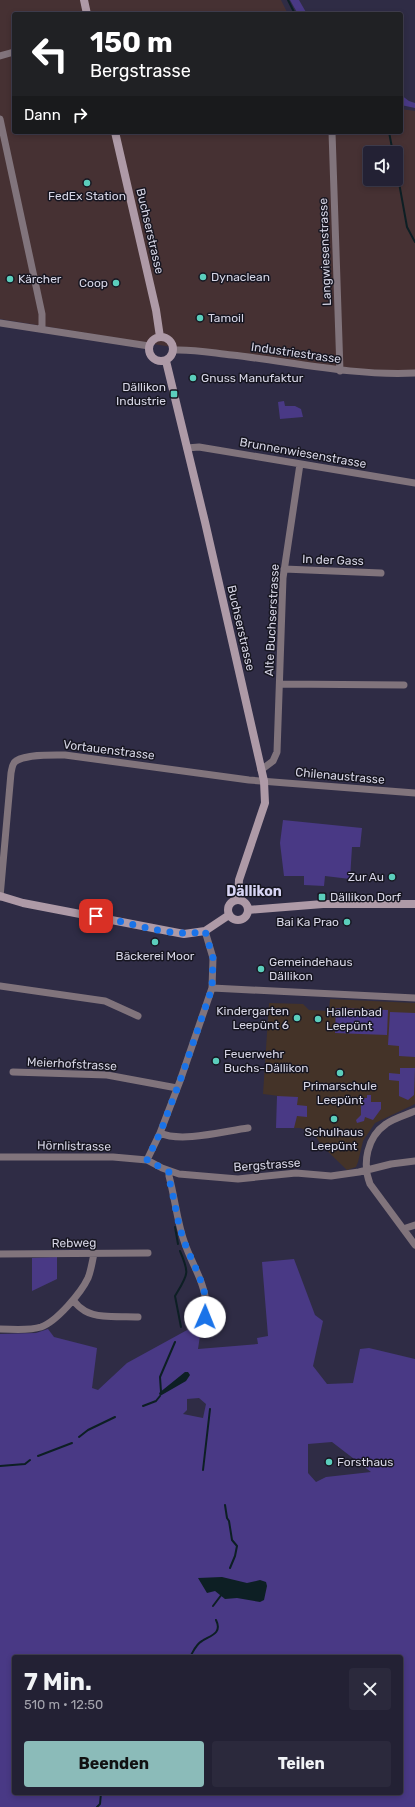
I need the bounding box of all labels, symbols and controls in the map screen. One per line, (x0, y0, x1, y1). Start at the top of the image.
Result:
text: 150 m (90, 26, 173, 59)
icon: left (24, 28, 76, 80)
text: Bergstrasse (90, 60, 191, 82)
icon: right (69, 104, 91, 126)
text: Dann (24, 106, 61, 124)
map controls (363, 146, 403, 186)
button: sound (363, 146, 403, 186)
marker: FedEx Station (82, 178, 92, 188)
street label: Buchserstrasse (133, 187, 167, 275)
place label: FedEx Station (48, 189, 126, 203)
street label: Langwiesenstrasse (316, 197, 334, 306)
place label: Dynaclean (211, 270, 270, 284)
place label: Kärcher (18, 272, 62, 286)
marker: Dynaclean (198, 272, 208, 282)
marker: Kärcher (5, 274, 15, 284)
place label: Coop (79, 276, 108, 290)
marker: Coop (111, 278, 121, 288)
place label: Tamoil (208, 311, 244, 325)
marker: Tamoil (195, 313, 205, 323)
street label: Industriestrasse (250, 340, 342, 366)
place label: Gnuss Manufaktur (201, 371, 304, 385)
marker: Gnuss Manufaktur (188, 373, 198, 383)
place label: Dällikon Industrie (116, 380, 166, 408)
marker: Dällikon Industrie (169, 389, 179, 399)
street label: Brunnenwiesenstrasse (239, 435, 368, 471)
street label: In der Gass (302, 552, 364, 568)
street label: Alte Buchserstrasse (262, 563, 282, 677)
street label: Buchserstrasse (224, 584, 258, 672)
street label: Vortauenstrasse (62, 737, 156, 763)
street label: Chilenaustrasse (295, 765, 386, 787)
place label: Zur Au (348, 870, 384, 884)
marker: Zur Au (387, 872, 397, 882)
district label: Dällikon (226, 883, 282, 900)
place label: Dällikon Dorf (330, 890, 401, 904)
marker: Dällikon Dorf (317, 892, 327, 902)
pin (79, 899, 113, 933)
icon: arrive (85, 905, 107, 927)
place label: Bai Ka Prao (276, 915, 339, 929)
marker: Bai Ka Prao (342, 917, 352, 927)
marker: Bäckerei Moor (150, 937, 160, 947)
place label: Bäckerei Moor (116, 949, 195, 963)
place label: Gemeindehaus Dällikon (269, 955, 353, 983)
marker: Gemeindehaus Dällikon (256, 964, 266, 974)
place label: Kindergarten Leepünt 6 (216, 1004, 289, 1032)
place label: Hallenbad Leepünt (326, 1005, 382, 1033)
marker: Kindergarten Leepünt 6 (292, 1013, 302, 1023)
marker: Hallenbad Leepünt (313, 1014, 323, 1024)
place label: Feuerwehr Buchs-Dällikon (224, 1047, 309, 1075)
street label: Meierhofstrasse (27, 1055, 118, 1073)
marker: Feuerwehr Buchs-Dällikon (211, 1056, 221, 1066)
marker: Primarschule Leepünt (335, 1068, 345, 1078)
place label: Primarschule Leepünt (303, 1079, 377, 1107)
marker: Schulhaus Leepünt (329, 1114, 339, 1124)
place label: Schulhaus Leepünt (305, 1125, 363, 1153)
street label: Hörnlistrasse (37, 1138, 111, 1154)
street label: Bergstrasse (233, 1156, 301, 1174)
street label: Rebweg (51, 1236, 97, 1250)
position arrow (184, 1296, 226, 1338)
place label: Forsthaus (337, 1455, 393, 1469)
marker: Forsthaus (324, 1457, 334, 1467)
text: 7 Min. (24, 1668, 92, 1696)
button: close (349, 1668, 391, 1710)
text: 510 m · 12:50 (24, 1697, 103, 1712)
button: Beenden (24, 1741, 204, 1787)
button: Teilen (212, 1741, 391, 1787)

